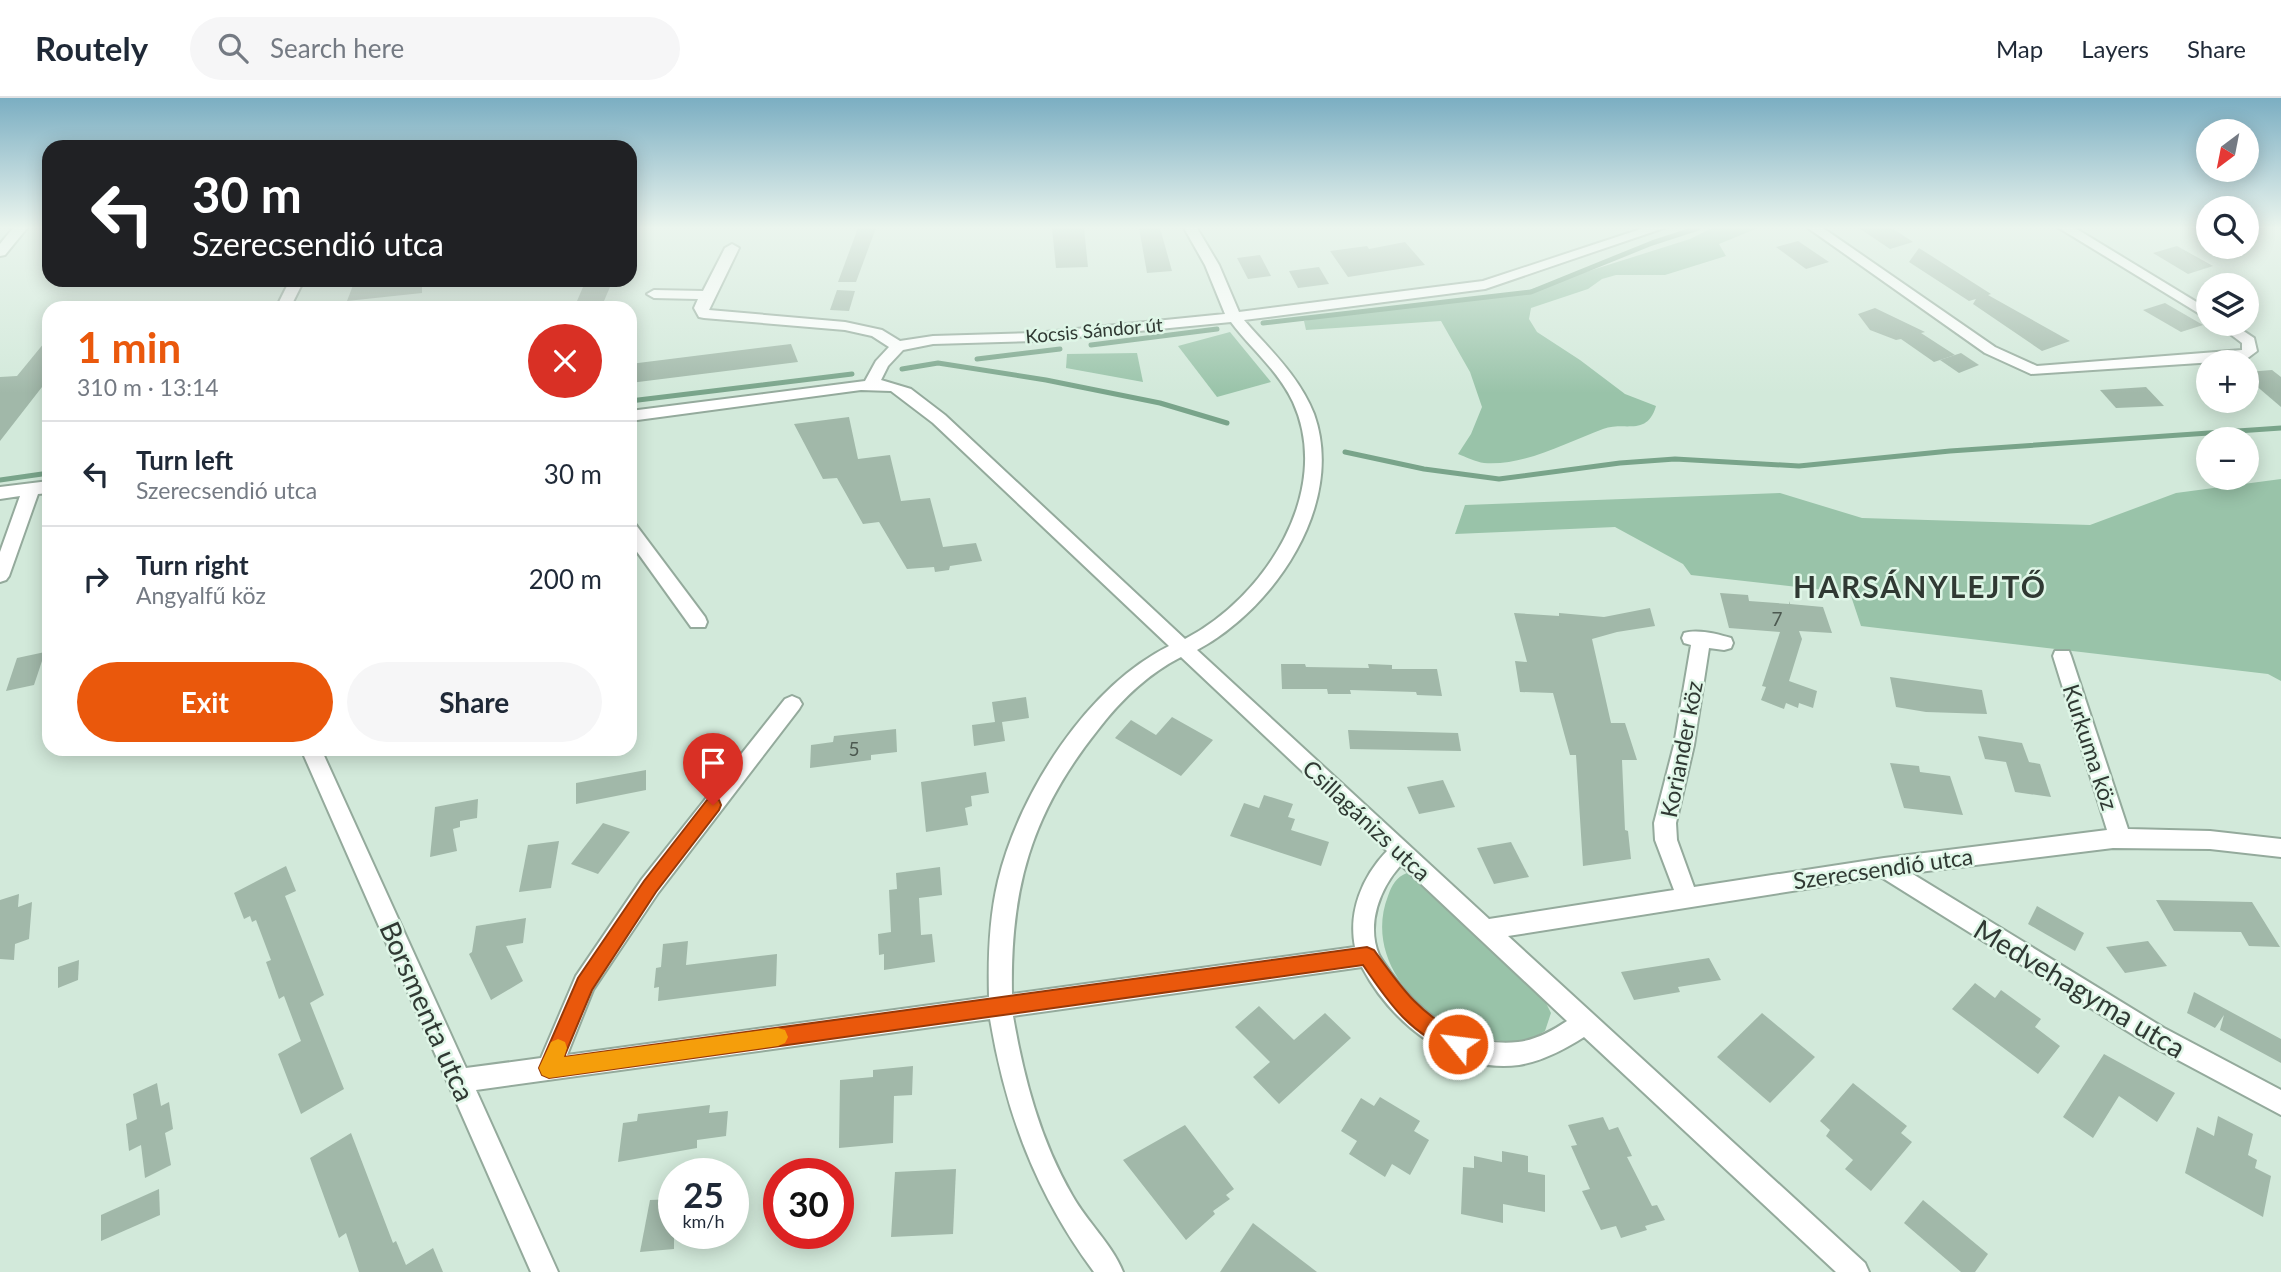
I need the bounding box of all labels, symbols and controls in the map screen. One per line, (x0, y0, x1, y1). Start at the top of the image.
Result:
search box (190, 17, 680, 80)
text: Routely (35, 28, 148, 68)
icon: search (214, 29, 252, 67)
text: Search here (270, 32, 404, 64)
text: Map (1996, 34, 2043, 63)
text: Layers (2081, 34, 2149, 63)
text: Share (2187, 34, 2246, 63)
north arrow (2196, 119, 2259, 182)
map controls (2196, 119, 2259, 490)
text: 30 m (192, 165, 302, 223)
icon: left (77, 168, 168, 259)
button: search (2196, 196, 2259, 259)
text: Szerecsendió utca (192, 224, 444, 263)
button: layers (2196, 273, 2259, 336)
street label: Kocsis Sándor út (1024, 313, 1164, 347)
text: 1 min (77, 322, 181, 372)
button: close (528, 324, 602, 398)
button: + (2196, 350, 2259, 413)
text: 310 m · 13:14 (77, 373, 219, 401)
button: − (2196, 427, 2259, 490)
text: Turn left (136, 444, 233, 476)
icon: left (77, 455, 115, 493)
text: 30 m (544, 458, 602, 490)
text: Szerecsendió utca (136, 476, 317, 504)
text: Turn right (136, 549, 249, 581)
icon: right (77, 560, 115, 598)
text: 200 m (529, 563, 602, 595)
district label: HARSÁNYLEJTŐ (1793, 568, 2047, 604)
text: Angyalfű köz (136, 581, 266, 609)
house number: 7 (1771, 607, 1783, 630)
button: Exit (77, 662, 333, 742)
button: Share (347, 662, 602, 742)
street label: Koriander köz (1654, 678, 1708, 820)
street label: Kurkuma köz (2057, 680, 2125, 814)
pin (683, 733, 743, 805)
house number: 5 (848, 737, 860, 760)
icon: arrive (694, 744, 732, 782)
street label: Csillagánizs utca (1297, 754, 1437, 886)
street label: Szerecsendió utca (1791, 842, 1975, 894)
street label: Medvehagyma utca (1968, 912, 2192, 1064)
street label: Borsmenta utca (373, 916, 483, 1106)
position arrow (1421, 1007, 1495, 1081)
speed limit sign: 30 (763, 1158, 854, 1249)
text: 25 (683, 1173, 724, 1215)
text: km/h (682, 1210, 725, 1232)

